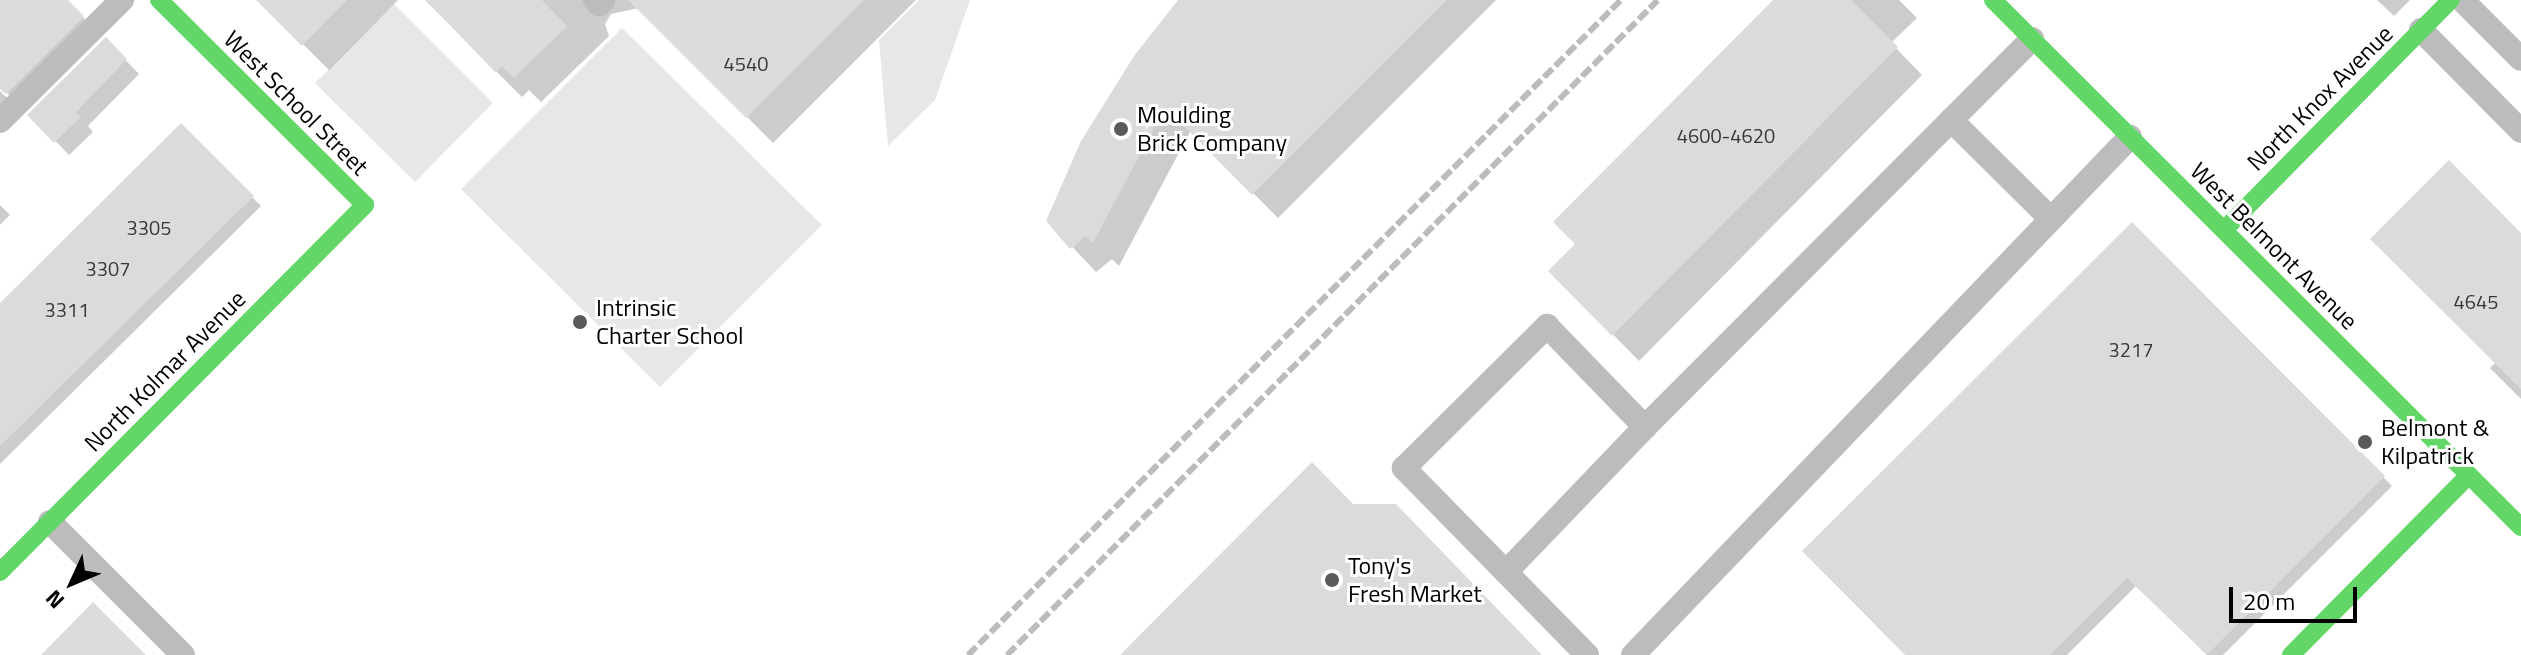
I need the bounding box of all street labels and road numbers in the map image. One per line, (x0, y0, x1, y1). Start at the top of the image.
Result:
street label: North Knox Avenue (2241, 19, 2399, 177)
street label: West School Street (218, 25, 374, 181)
street label: West Belmont Avenue (2184, 156, 2364, 336)
street label: North Kolmar Avenue (78, 284, 252, 458)

